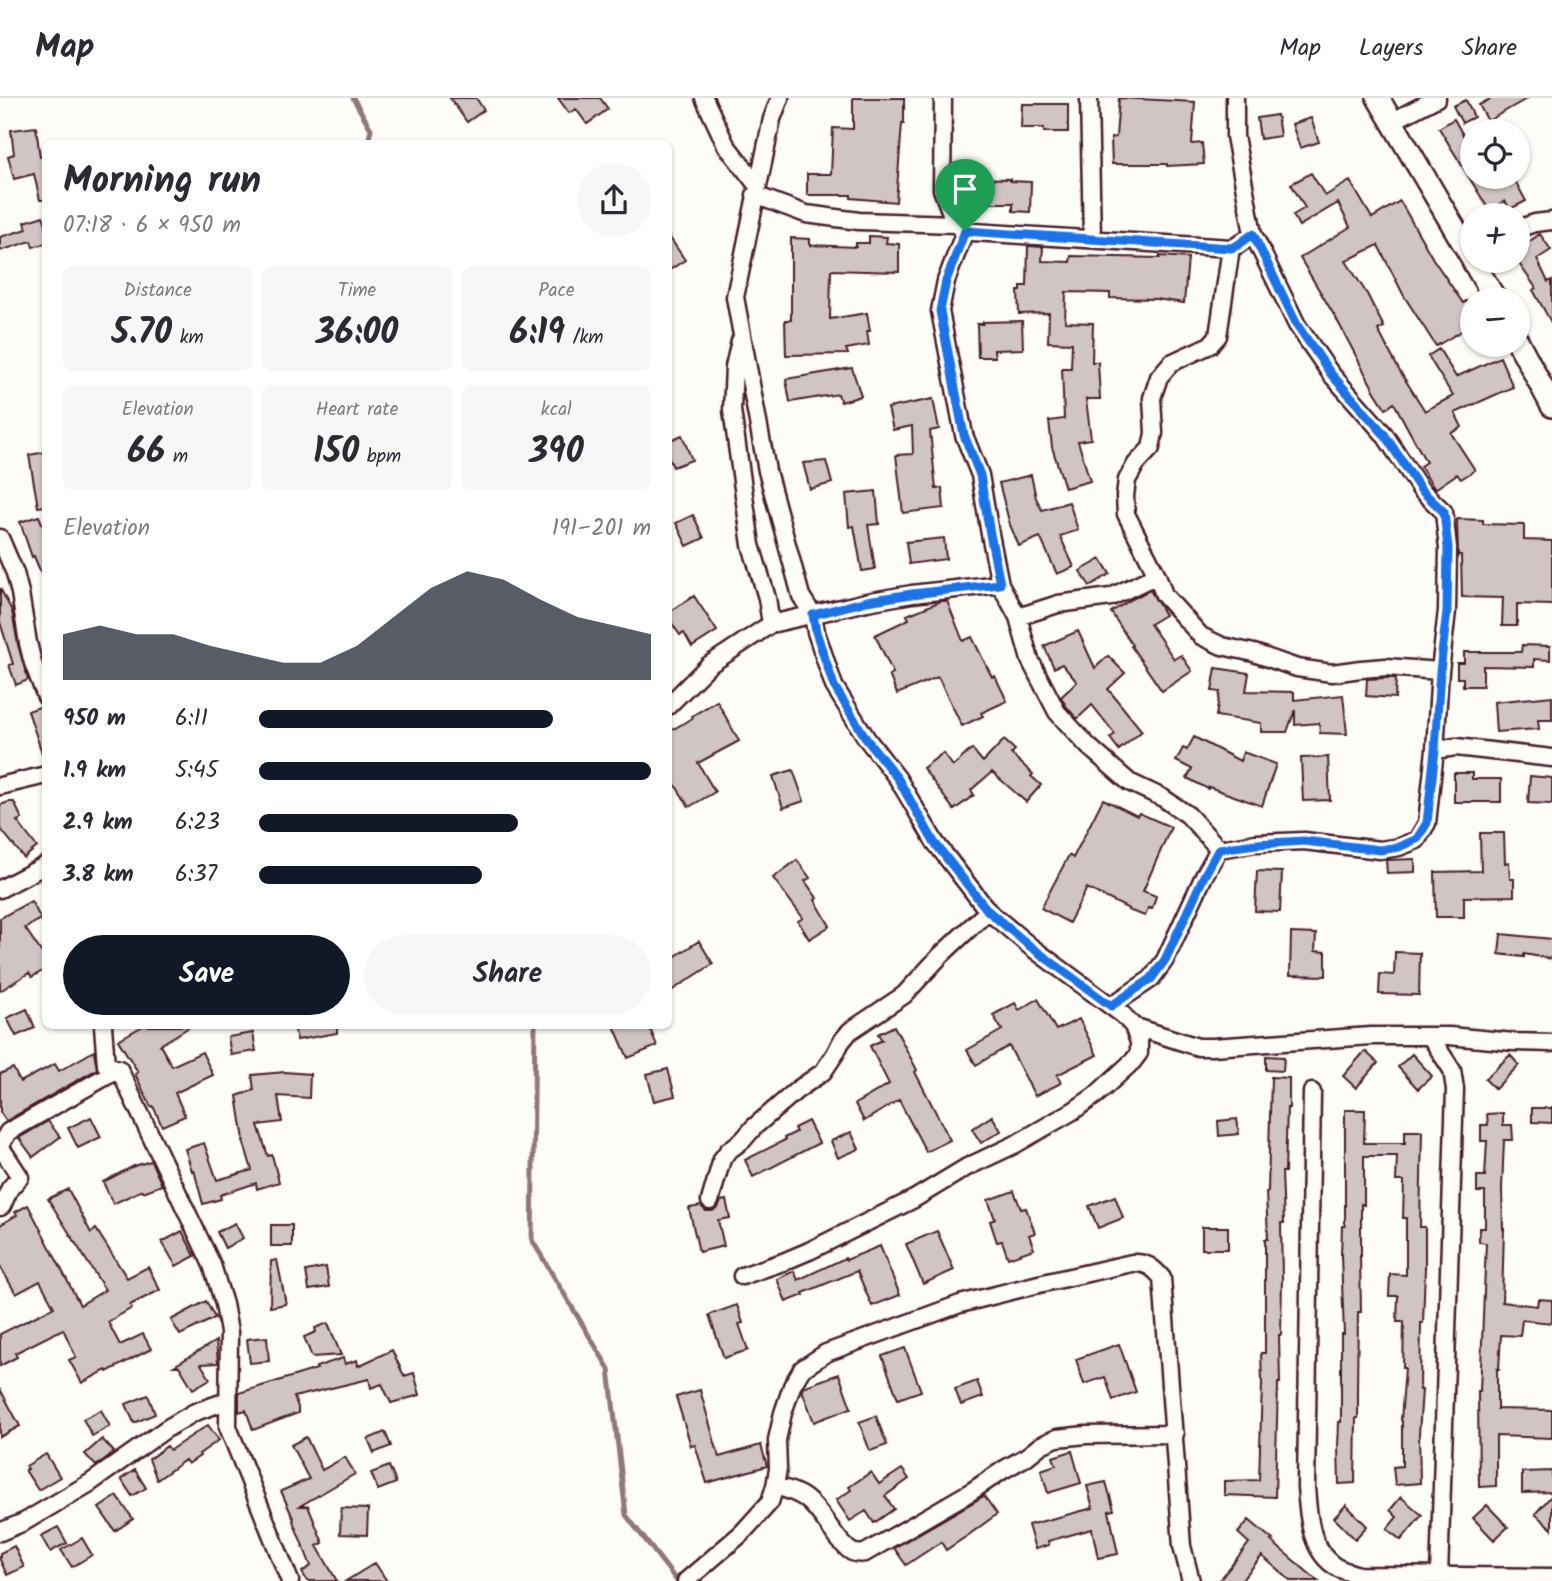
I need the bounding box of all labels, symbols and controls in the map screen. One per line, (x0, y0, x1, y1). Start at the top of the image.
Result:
text: Map (35, 22, 95, 75)
text: Map (1279, 29, 1321, 68)
text: Layers (1359, 29, 1423, 68)
text: Share (1461, 29, 1517, 68)
map controls (1460, 119, 1530, 357)
button: locate (1460, 119, 1530, 189)
text: Morning run (63, 152, 261, 212)
pin (935, 159, 995, 231)
button: share (577, 163, 651, 237)
icon: arrive (946, 170, 984, 208)
button: + (1460, 203, 1530, 273)
text: 07:18 · 6 × 950 m (63, 208, 241, 244)
text: Distance (124, 276, 192, 306)
text: Time (338, 276, 376, 306)
text: Pace (538, 276, 574, 306)
button: − (1460, 287, 1530, 357)
text: 5.70 (112, 306, 172, 362)
text: 36:00 (316, 306, 398, 362)
text: 6:19 (509, 306, 565, 362)
text: km (172, 323, 204, 353)
text: /km (565, 323, 603, 353)
text: Elevation (122, 395, 194, 425)
text: Heart rate (316, 395, 398, 425)
text: kcal (541, 395, 572, 425)
text: 66 (127, 425, 165, 481)
text: 150 (313, 425, 359, 481)
text: 390 (529, 425, 584, 481)
text: m (165, 442, 188, 472)
text: bpm (359, 442, 401, 472)
text: Elevation (63, 511, 150, 547)
text: 191–201 m (552, 511, 651, 547)
text: 950 m (63, 701, 126, 737)
text: 6:11 (175, 701, 208, 737)
text: 1.9 km (63, 753, 126, 789)
text: 5:45 (175, 753, 218, 789)
text: 2.9 km (63, 805, 133, 841)
text: 6:23 (175, 805, 220, 841)
text: 3.8 km (63, 857, 134, 893)
text: 6:37 (175, 857, 217, 893)
button: Save (63, 935, 350, 1015)
button: Share (364, 935, 651, 1015)

